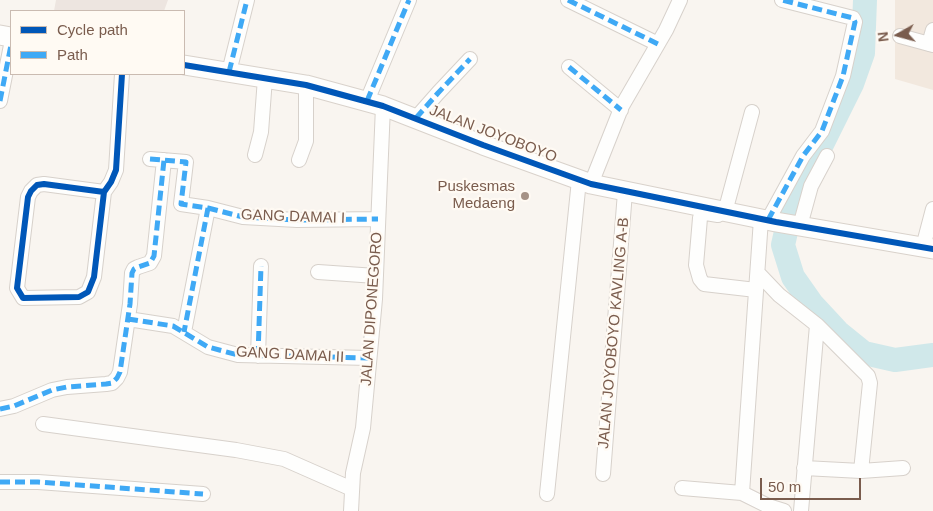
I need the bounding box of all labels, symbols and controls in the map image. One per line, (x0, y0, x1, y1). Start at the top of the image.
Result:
legend (10, 10, 185, 75)
north arrow (873, 10, 923, 60)
text: Cycle path (57, 21, 128, 38)
text: N (875, 31, 892, 43)
text: Path (57, 46, 88, 63)
street label: JALAN JOYOBOYO (427, 101, 559, 167)
place label: Puskesmas Medaeng (437, 178, 515, 213)
marker: Puskesmas Medaeng (519, 190, 531, 202)
street label: GANG DAMAI I (241, 206, 345, 228)
street label: JALAN JOYOBOYO KAVLING A-B (595, 217, 633, 449)
street label: JALAN DIPONEGORO (358, 231, 386, 387)
street label: GANG DAMAI II (235, 343, 345, 367)
scale bar (763, 468, 864, 500)
text: 50 m (768, 478, 801, 495)

